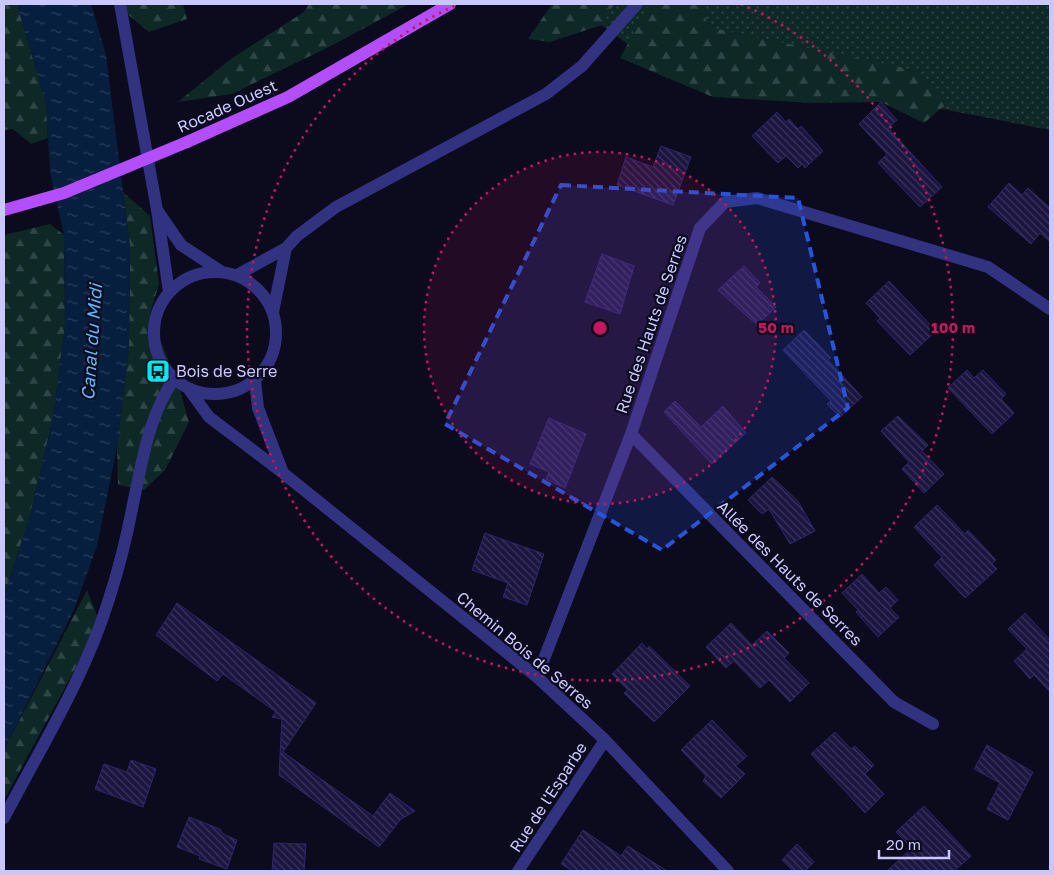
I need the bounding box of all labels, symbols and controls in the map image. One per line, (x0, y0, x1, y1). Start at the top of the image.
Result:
street label: Rocade Ouest (174, 75, 280, 137)
street label: Rue des Hauts de Serres (611, 232, 691, 416)
water label: Canal du Midi (76, 281, 106, 401)
text: 50 m (758, 318, 794, 336)
text: 100 m (931, 318, 975, 336)
centre of rings (591, 319, 609, 337)
bus stop icon: Bois de Serre (145, 358, 171, 384)
place label: Bois de Serre (176, 361, 277, 381)
street label: Allée des Hauts de Serres (713, 496, 867, 650)
street label: Chemin Bois de Serres (453, 587, 597, 713)
street label: Rue de l'Esparbe (505, 738, 591, 856)
scale bar (879, 828, 949, 860)
text: 20 m (886, 835, 921, 853)

